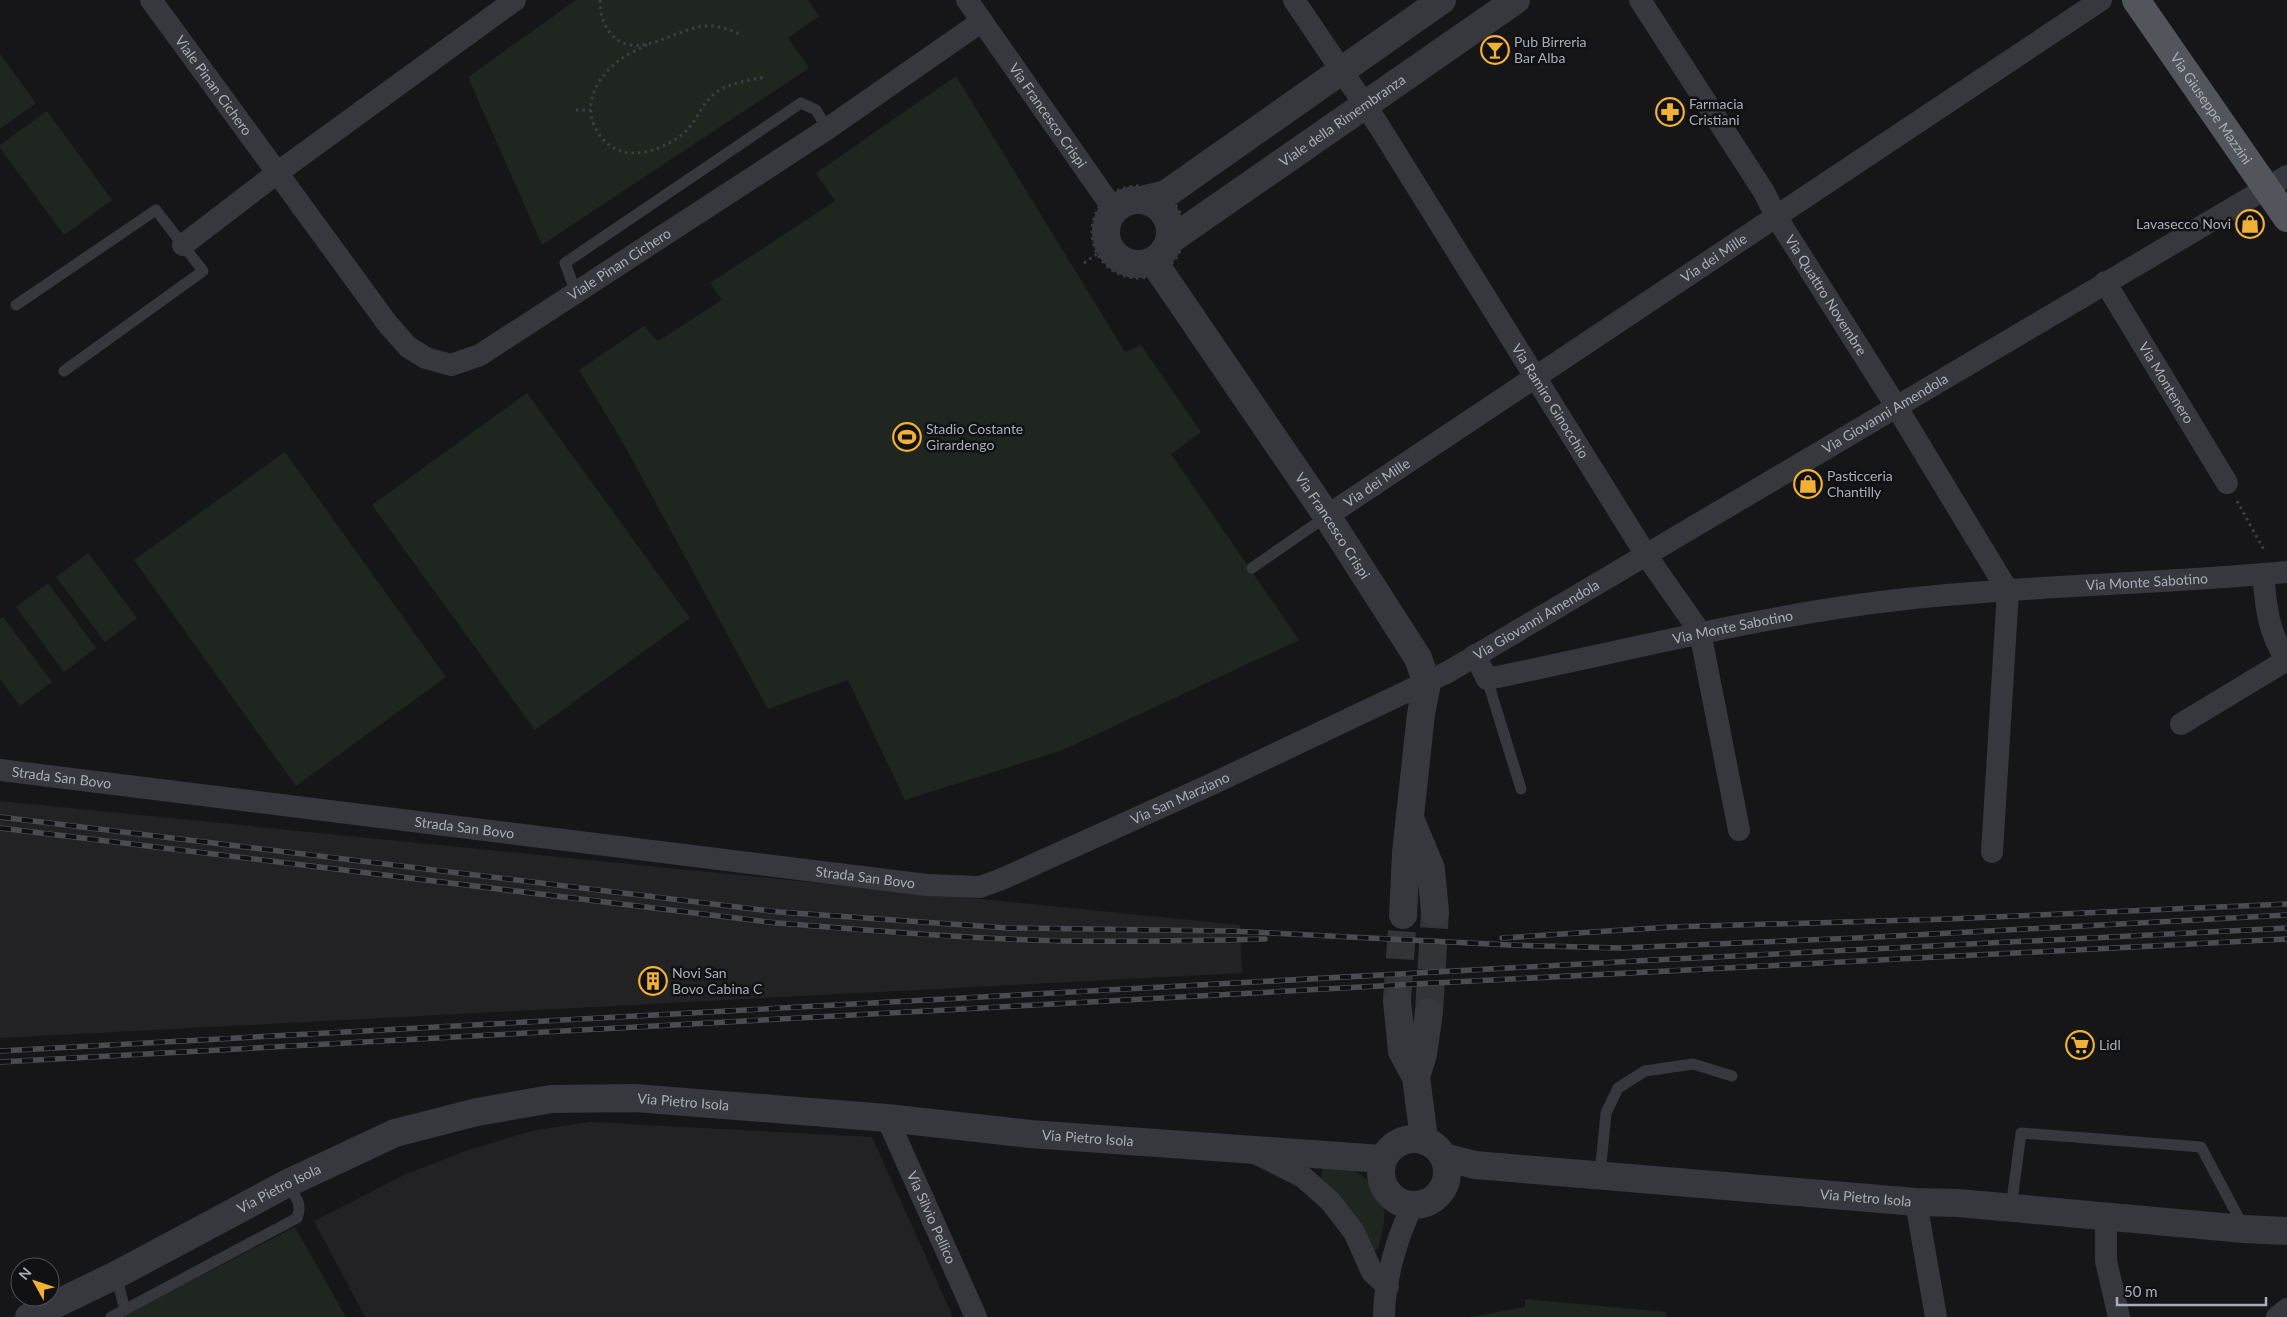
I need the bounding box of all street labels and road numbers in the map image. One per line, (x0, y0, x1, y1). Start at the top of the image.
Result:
street label: Viale Pinan Cichero (172, 32, 256, 139)
street label: Via Giuseppe Mazzini (2167, 49, 2256, 167)
street label: Via Francesco Crispi (1006, 60, 1091, 171)
street label: Viale della Rimembranza (1276, 70, 1408, 170)
street label: Viale Pinan Cichero (564, 224, 674, 304)
street label: Via dei Mille (1677, 230, 1750, 286)
street label: Via Quattro Novembre (1782, 232, 1871, 358)
street label: Via Montenero (2135, 339, 2198, 427)
street label: Via Ramiro Ginocchio (1509, 340, 1593, 461)
street label: Via Giovanni Amendola (1819, 369, 1951, 457)
street label: Via dei Mille (1340, 454, 1413, 510)
street label: Via Francesco Crispi (1292, 469, 1374, 582)
street label: Via Monte Sabotino (2085, 569, 2208, 593)
street label: Via Giovanni Amendola (1470, 576, 1602, 663)
street label: Via Monte Sabotino (1671, 606, 1794, 647)
street label: Strada San Bovo (11, 763, 112, 792)
street label: Via San Marziano (1128, 768, 1232, 828)
street label: Strada San Bovo (414, 813, 515, 842)
street label: Strada San Bovo (815, 862, 916, 891)
street label: Via Pietro Isola (637, 1089, 730, 1113)
street label: Via Pietro Isola (1041, 1126, 1134, 1149)
street label: Via Pietro Isola (234, 1160, 323, 1217)
street label: Via Silvio Pellico (904, 1168, 960, 1266)
street label: Via Pietro Isola (1819, 1185, 1912, 1210)

